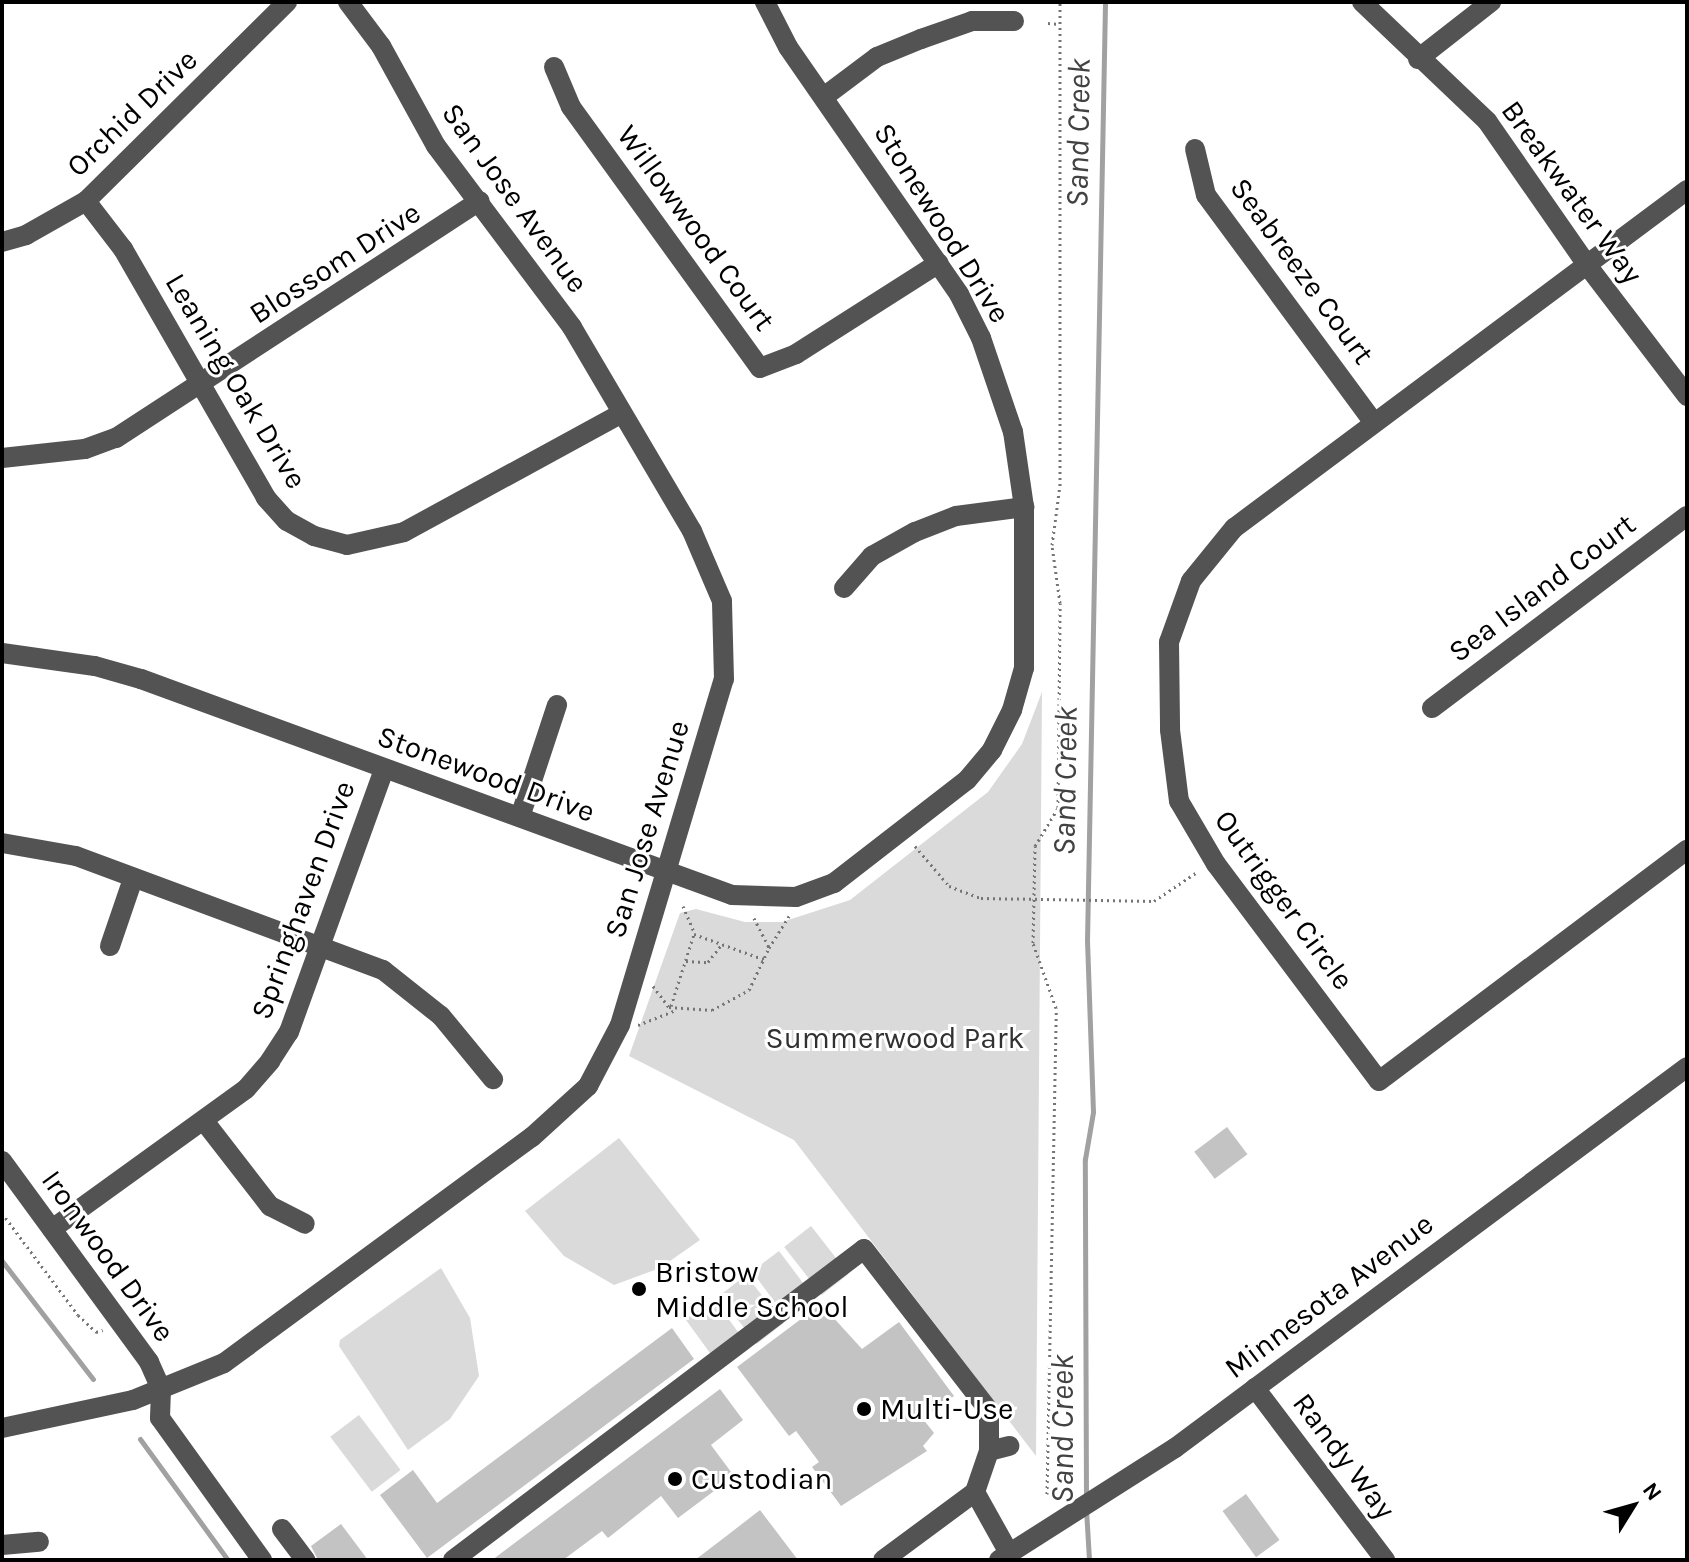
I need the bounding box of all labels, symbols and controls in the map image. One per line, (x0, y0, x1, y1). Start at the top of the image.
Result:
street label: Orchid Drive (59, 42, 205, 184)
water label: Sand Creek (1058, 58, 1100, 208)
street label: Breakwater Way (1493, 93, 1651, 291)
street label: San Jose Avenue (434, 96, 596, 300)
street label: Stonewood Drive (866, 116, 1018, 330)
street label: Willowwood Court (609, 118, 783, 338)
street label: Seabreeze Court (1222, 171, 1382, 371)
street label: Blossom Drive (243, 194, 427, 332)
street label: Leaning Oak Drive (157, 267, 315, 495)
street label: Sea Island Court (1442, 506, 1642, 670)
water label: Sand Creek (1045, 706, 1087, 856)
street label: San Jose Avenue (597, 716, 697, 942)
street label: Stonewood Drive (372, 718, 600, 830)
street label: Springhaven Drive (243, 776, 363, 1024)
street label: Outrigger Circle (1207, 803, 1361, 997)
park label: Summerwood Park (766, 1020, 1024, 1056)
street label: Ironwood Drive (34, 1163, 182, 1349)
street label: Minnesota Avenue (1218, 1206, 1440, 1386)
place label: Bristow Middle School (655, 1254, 849, 1324)
marker: Bristow Middle School (630, 1280, 648, 1298)
water label: Sand Creek (1044, 1354, 1082, 1504)
street label: Randy Way (1285, 1386, 1403, 1526)
place label: Multi-Use (880, 1391, 1013, 1427)
marker: Multi-Use (855, 1400, 873, 1418)
place label: Custodian (691, 1461, 832, 1497)
north arrow (1593, 1466, 1673, 1546)
marker: Custodian (666, 1470, 684, 1488)
text: N (1637, 1477, 1667, 1506)

